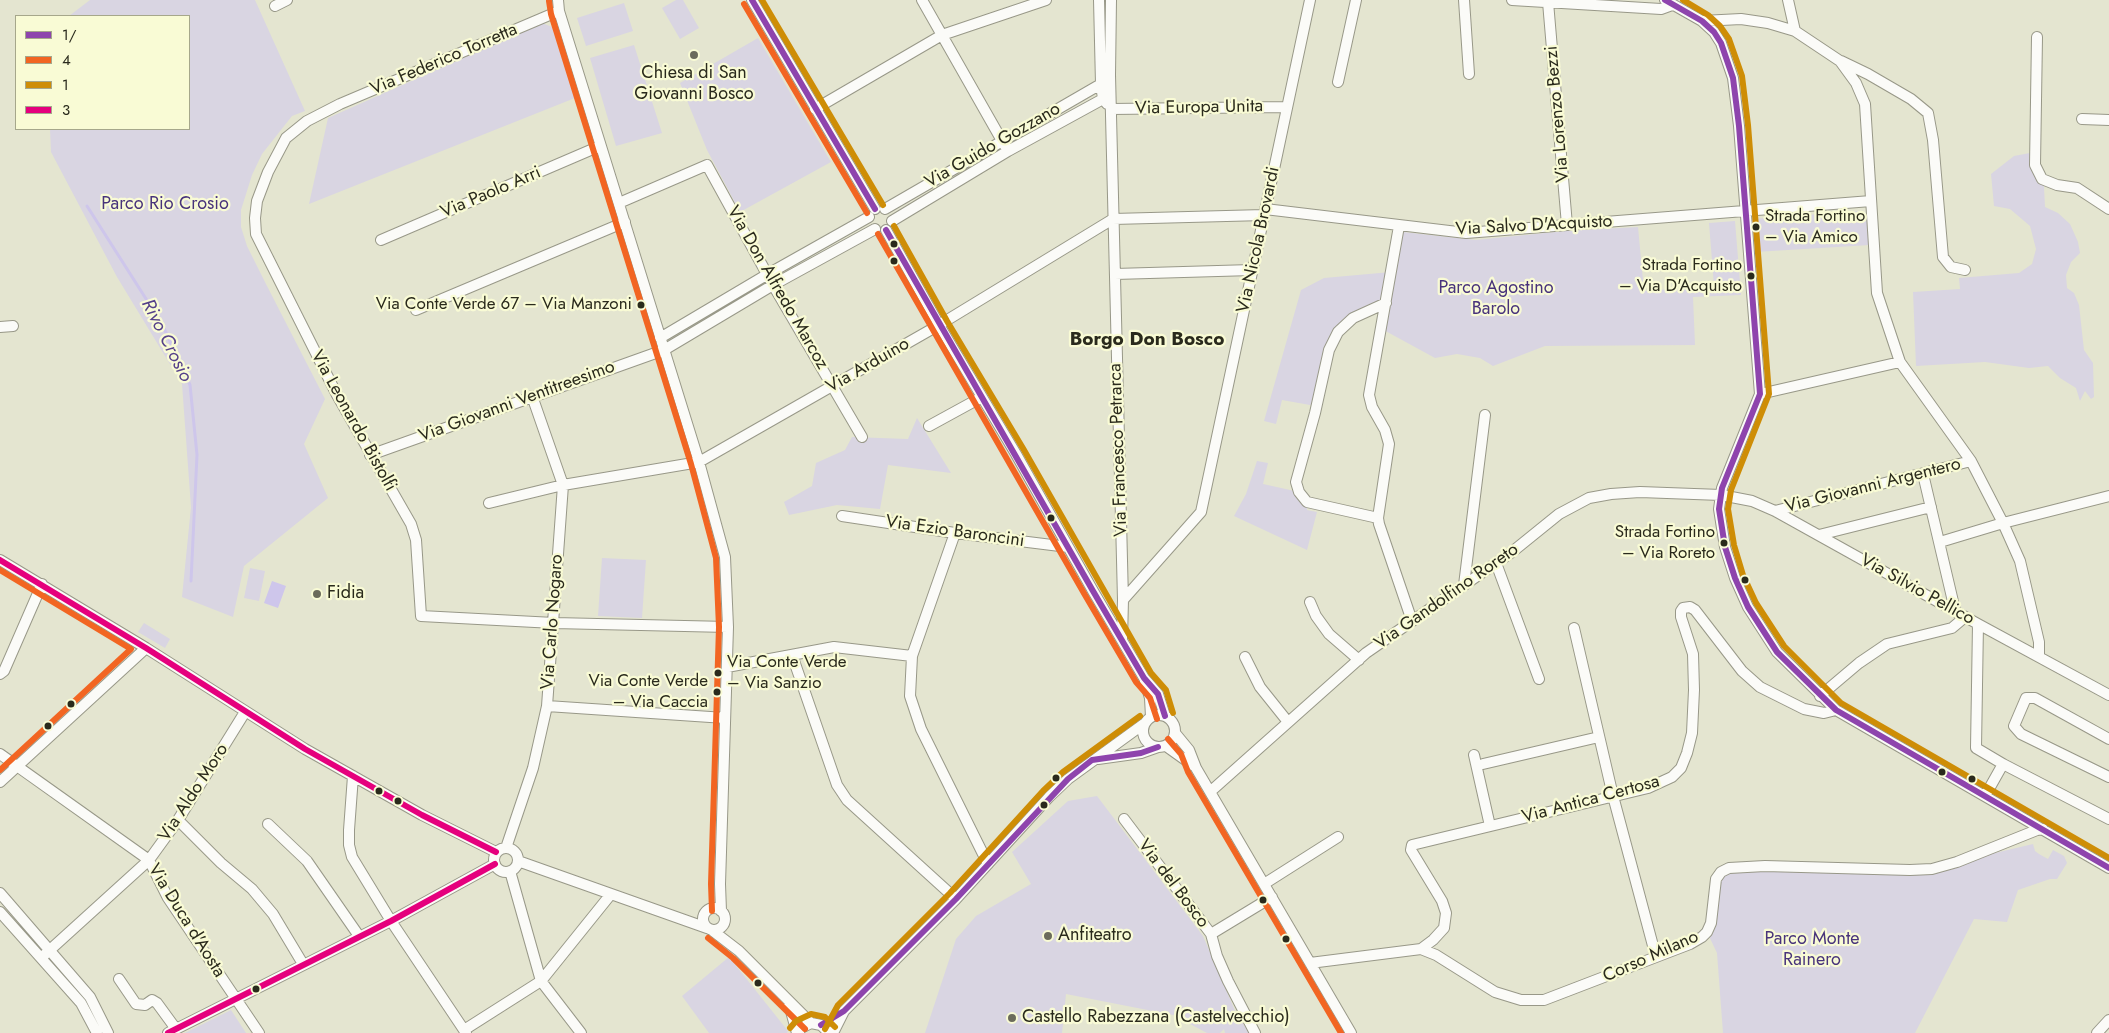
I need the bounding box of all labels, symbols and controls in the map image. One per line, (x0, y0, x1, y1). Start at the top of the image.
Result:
legend (15, 15, 190, 130)
street label: Via Federico Torretta (367, 19, 521, 101)
text: 1/ (62, 24, 76, 46)
street label: Via Lorenzo Bezzi (1541, 45, 1575, 183)
text: 4 (62, 49, 71, 71)
marker: Chiesa di San Giovanni Bosco (688, 49, 700, 61)
place label: Chiesa di San Giovanni Bosco (634, 63, 754, 106)
text: 1 (62, 74, 69, 96)
street label: Via Europa Unita (1135, 96, 1263, 120)
street label: Via Guido Gozzano (921, 98, 1065, 194)
text: 3 (62, 99, 70, 121)
street label: Via Paolo Arri (438, 162, 544, 224)
street label: Via Nicola Brovardi (1233, 165, 1285, 315)
park label: Parco Rio Crosio (101, 194, 229, 216)
street label: Via Don Alfredo Marcoz (721, 203, 833, 373)
place label: Strada Fortino – Via Amico (1765, 207, 1865, 247)
street label: Via Salvo D'Acquisto (1455, 211, 1613, 241)
marker: Strada Fortino – Via Amico (1751, 222, 1761, 232)
unlabelled marker (889, 239, 899, 249)
unlabelled marker (889, 256, 899, 266)
place label: Strada Fortino – Via D'Acquisto (1619, 256, 1742, 296)
marker: Strada Fortino – Via D'Acquisto (1746, 271, 1756, 281)
park label: Parco Agostino Barolo (1438, 278, 1554, 320)
place label: Via Conte Verde 67 – Via Manzoni (376, 295, 632, 315)
water label: Rivo Crosio (135, 296, 197, 386)
marker: Via Conte Verde 67 – Via Manzoni (636, 300, 646, 310)
district label: Borgo Don Bosco (1070, 329, 1224, 351)
street label: Via Arduino (823, 334, 913, 398)
street label: Via Leonardo Bistolfi (305, 347, 401, 495)
street label: Via Giovanni Ventitreesimo (416, 356, 618, 448)
street label: Via Francesco Petrarca (1105, 363, 1133, 537)
street label: Via Giovanni Argentero (1783, 454, 1963, 518)
street label: Via Ezio Baroncini (884, 512, 1026, 552)
unlabelled marker (1046, 513, 1056, 523)
place label: Strada Fortino – Via Roreto (1615, 523, 1715, 563)
marker: Strada Fortino – Via Roreto (1719, 538, 1729, 548)
street label: Via Gandolfino Roreto (1371, 539, 1523, 655)
street label: Via Silvio Pellico (1856, 550, 1978, 630)
street label: Via Carlo Nogaro (537, 554, 569, 690)
unlabelled marker (1740, 575, 1750, 585)
place label: Fidia (327, 583, 364, 605)
marker: Fidia (311, 588, 323, 600)
place label: Via Conte Verde – Via Sanzio (727, 653, 847, 693)
marker: Via Conte Verde – Via Sanzio (713, 668, 723, 678)
place label: Via Conte Verde – Via Caccia (588, 672, 708, 712)
marker: Via Conte Verde – Via Caccia (712, 687, 722, 697)
unlabelled marker (66, 699, 76, 709)
unlabelled marker (43, 721, 53, 731)
street label: Via Aldo Moro (154, 740, 234, 846)
unlabelled marker (1937, 767, 1947, 777)
street label: Via Antica Certosa (1520, 771, 1662, 829)
unlabelled marker (1051, 773, 1061, 783)
unlabelled marker (1967, 774, 1977, 784)
unlabelled marker (374, 786, 384, 796)
unlabelled marker (393, 796, 403, 806)
unlabelled marker (1039, 800, 1049, 810)
street label: Via del Bosco (1133, 835, 1213, 933)
street label: Via Duca d'Aosta (143, 860, 229, 982)
unlabelled marker (1258, 895, 1268, 905)
place label: Anfiteatro (1058, 925, 1131, 947)
street label: Corso Milano (1600, 926, 1702, 988)
park label: Parco Monte Rainero (1764, 929, 1860, 972)
marker: Anfiteatro (1042, 930, 1054, 942)
unlabelled marker (1281, 934, 1291, 944)
unlabelled marker (753, 978, 763, 988)
unlabelled marker (251, 984, 261, 994)
place label: Castello Rabezzana (Castelvecchio) (1022, 1007, 1290, 1029)
marker: Castello Rabezzana (Castelvecchio) (1006, 1012, 1018, 1024)

